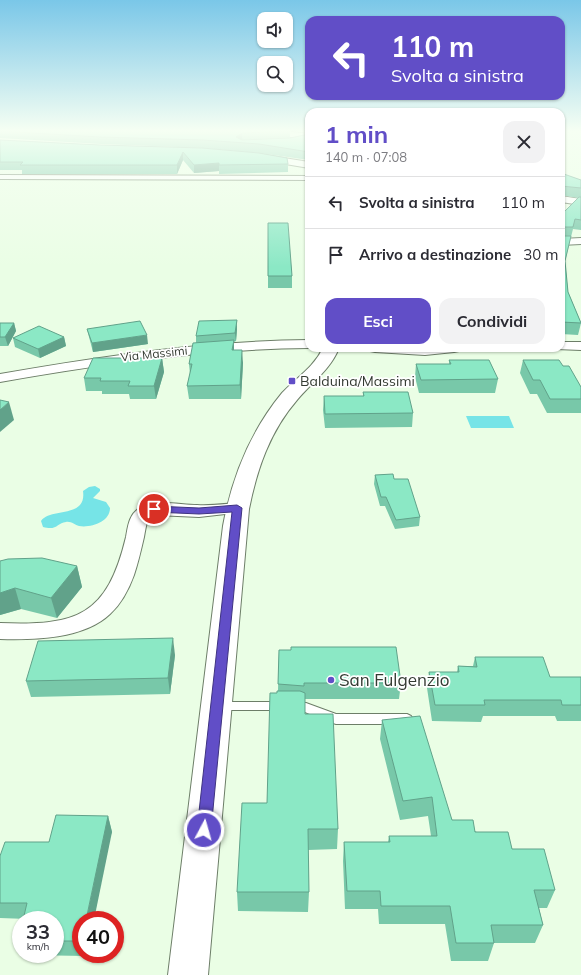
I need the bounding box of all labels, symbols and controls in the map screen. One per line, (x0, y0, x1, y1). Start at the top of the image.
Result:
map controls (257, 12, 293, 92)
button: sound (257, 12, 293, 48)
text: 110 m (391, 29, 474, 64)
icon: left (325, 32, 377, 84)
button: search (257, 56, 293, 92)
text: Svolta a sinistra (391, 64, 524, 87)
text: 1 min (325, 119, 388, 149)
button: close (503, 121, 545, 163)
text: 140 m · 07:08 (325, 149, 407, 165)
icon: left (325, 192, 347, 214)
text: Svolta a sinistra (359, 193, 475, 212)
text: 110 m (501, 193, 545, 212)
icon: arrive (325, 244, 347, 266)
text: Arrivo a destinazione (359, 245, 511, 264)
text: 30 m (523, 245, 558, 264)
button: Esci (325, 298, 431, 344)
button: Condividi (439, 298, 545, 344)
street label: Via Massimi (120, 343, 188, 364)
place label: Balduina/Massimi (300, 372, 415, 390)
marker: Balduina/Massimi (287, 376, 297, 386)
pin (137, 492, 171, 526)
icon: arrive (143, 498, 165, 520)
place label: San Fulgenzio (339, 669, 449, 690)
marker: San Fulgenzio (326, 675, 336, 685)
position arrow (183, 809, 225, 851)
speed limit sign: 40 (72, 911, 124, 963)
text: 33 (26, 919, 50, 944)
text: km/h (27, 940, 49, 953)

